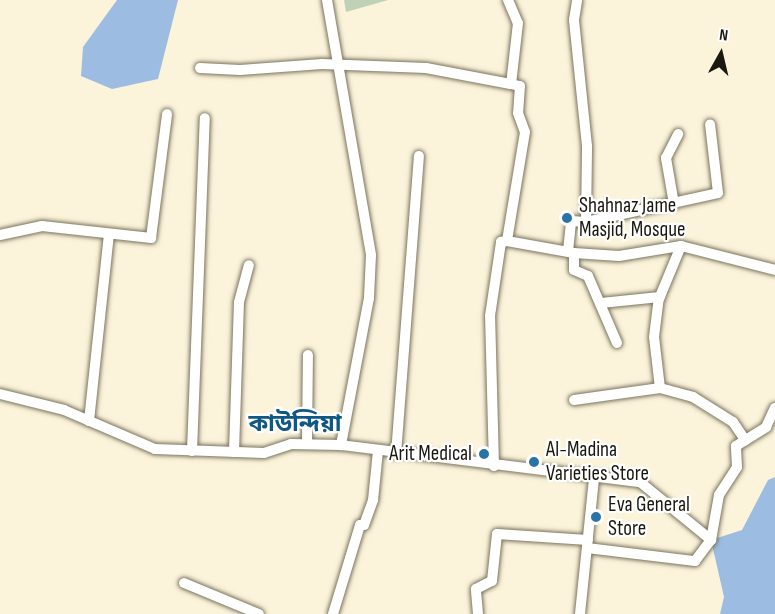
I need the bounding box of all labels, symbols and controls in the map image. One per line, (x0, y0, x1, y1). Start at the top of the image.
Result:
north arrow (691, 24, 751, 84)
text: N (718, 26, 729, 46)
place label: Shahnaz Jame Masjid, Mosque (579, 193, 686, 243)
marker: Shahnaz Jame Masjid, Mosque (560, 211, 574, 225)
district label: কাউন্দিয়া (248, 410, 342, 438)
place label: Al-Madina Varieties Store (546, 437, 649, 487)
place label: Arit Medical (389, 441, 472, 467)
marker: Arit Medical (477, 447, 491, 461)
marker: Al-Madina Varieties Store (527, 455, 541, 469)
place label: Eva General Store (608, 492, 690, 542)
marker: Eva General Store (589, 510, 603, 524)

